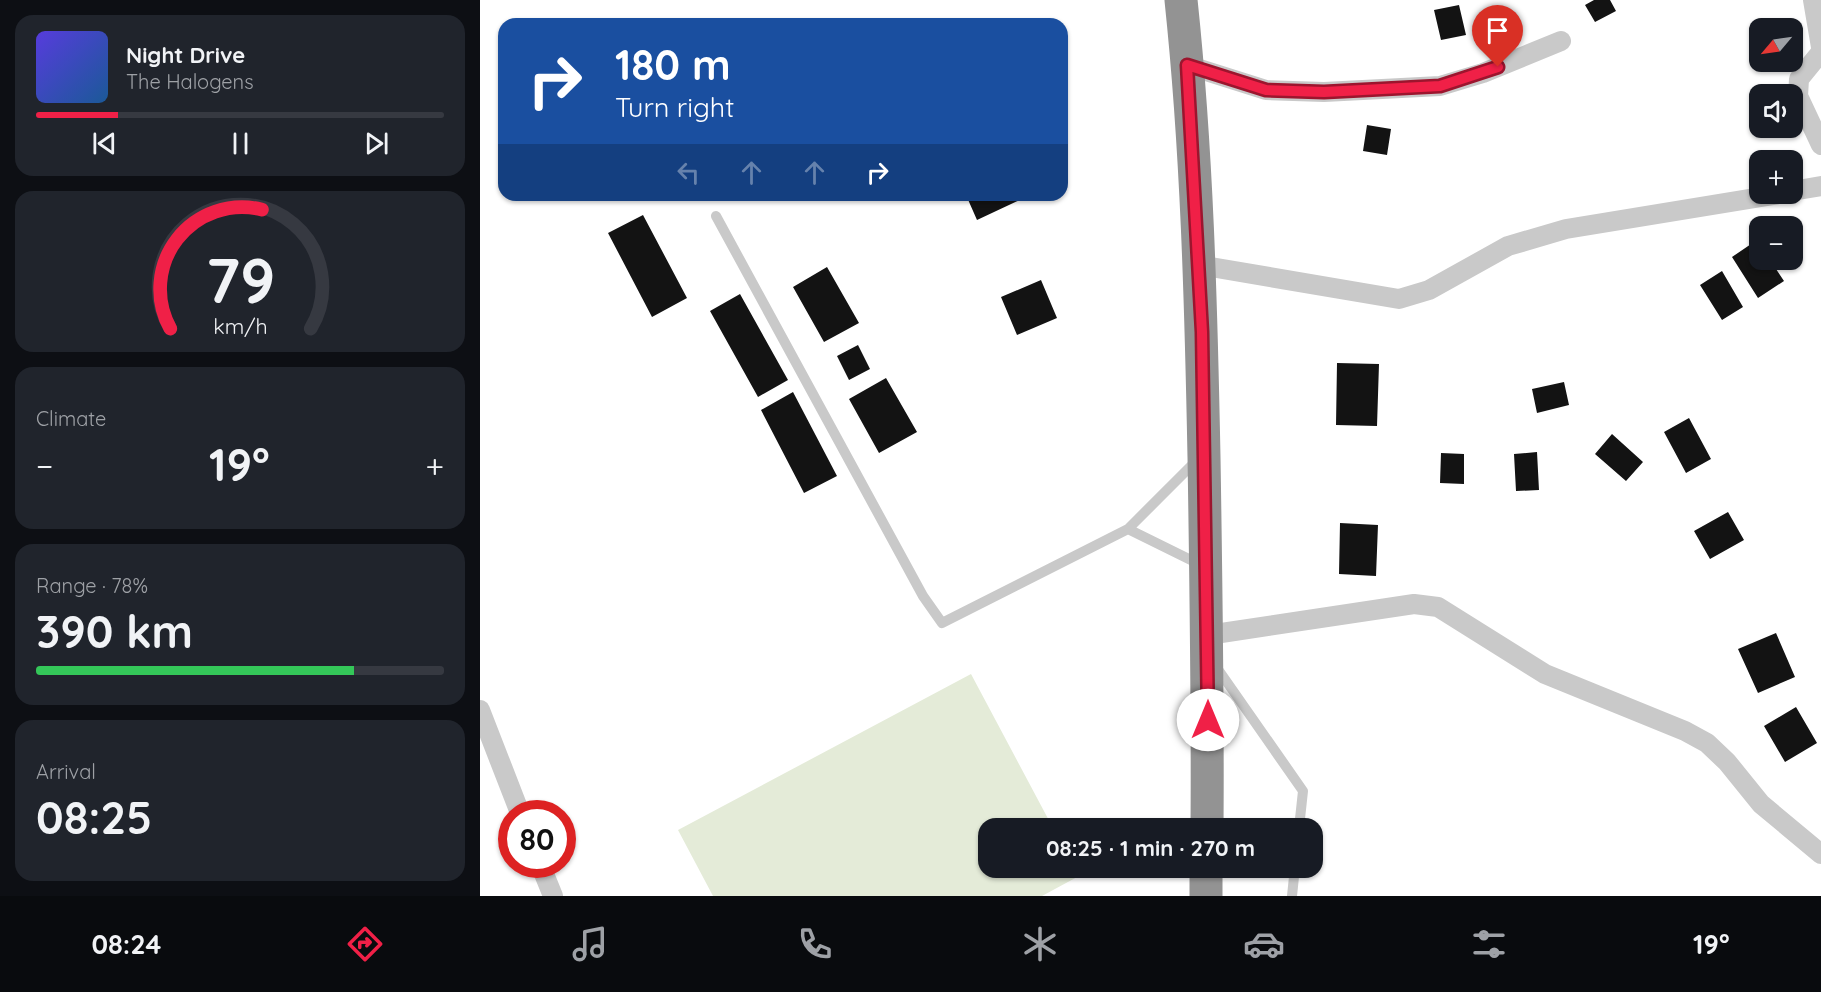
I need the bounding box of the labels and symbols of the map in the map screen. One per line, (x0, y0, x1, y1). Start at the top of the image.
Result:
pin (1472, 5, 1523, 67)
north arrow (1749, 18, 1803, 72)
position arrow (1176, 688, 1240, 752)
speed limit sign: 80 (498, 800, 576, 878)

